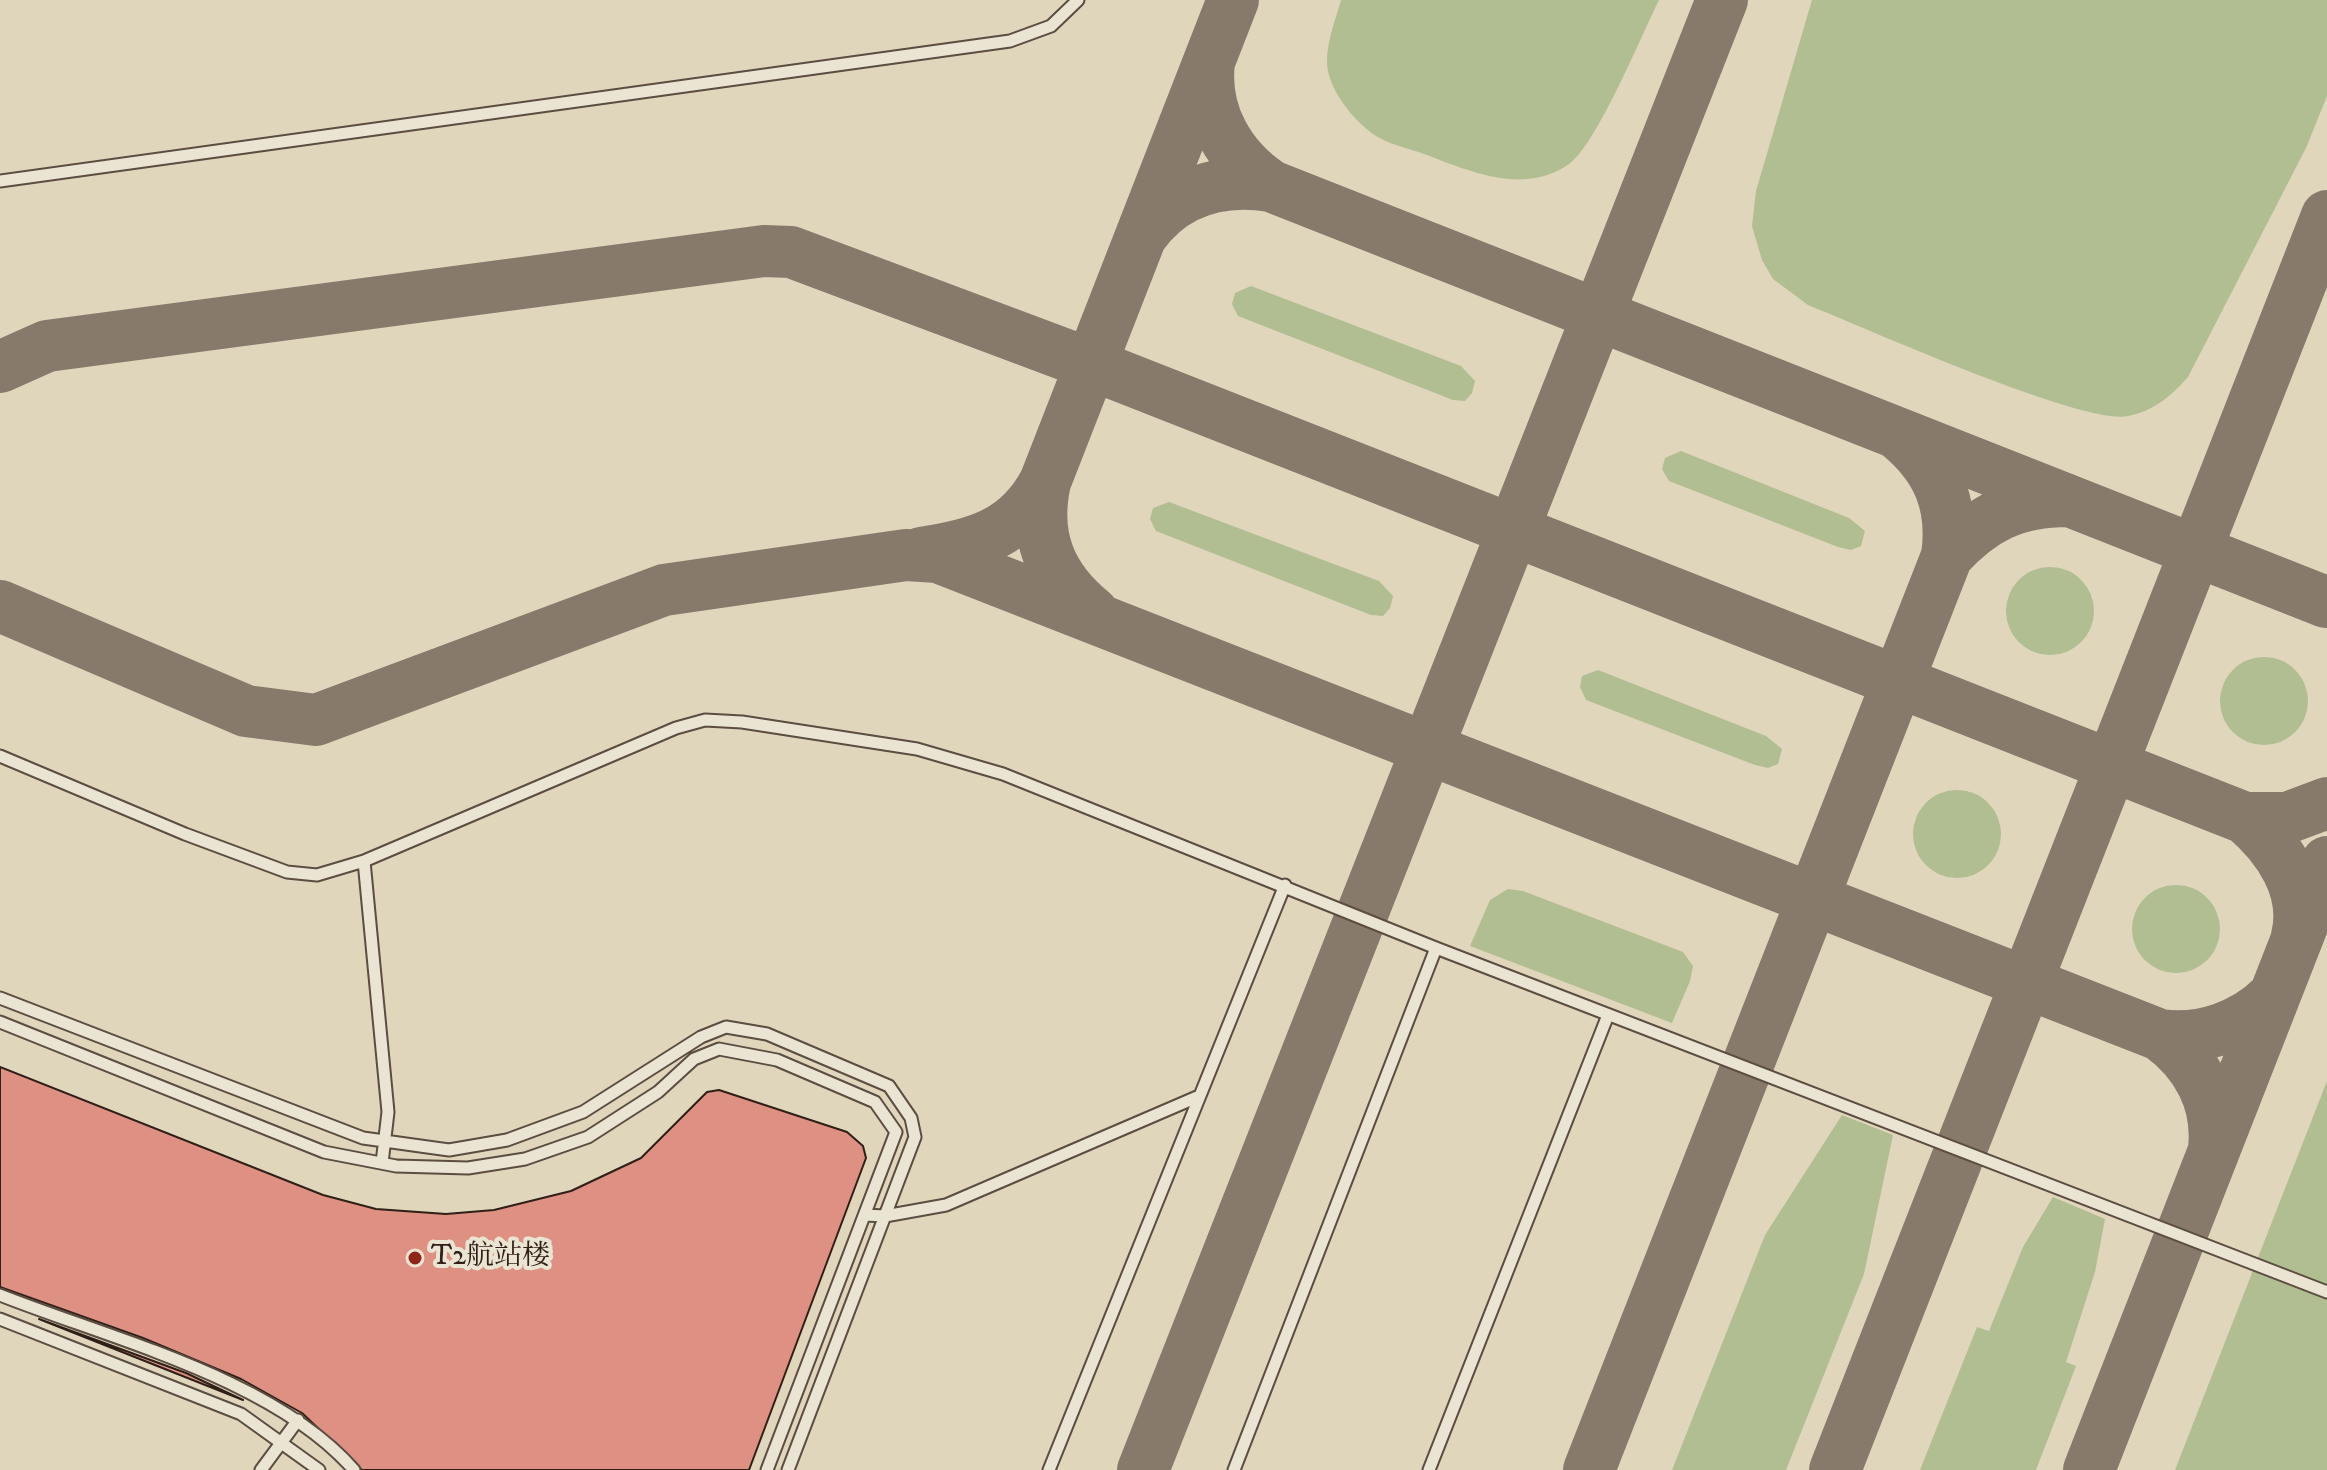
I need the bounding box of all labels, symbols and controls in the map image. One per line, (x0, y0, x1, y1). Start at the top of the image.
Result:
place label: T2航站楼 (431, 1241, 550, 1275)
marker: T2航站楼 (406, 1249, 424, 1267)

